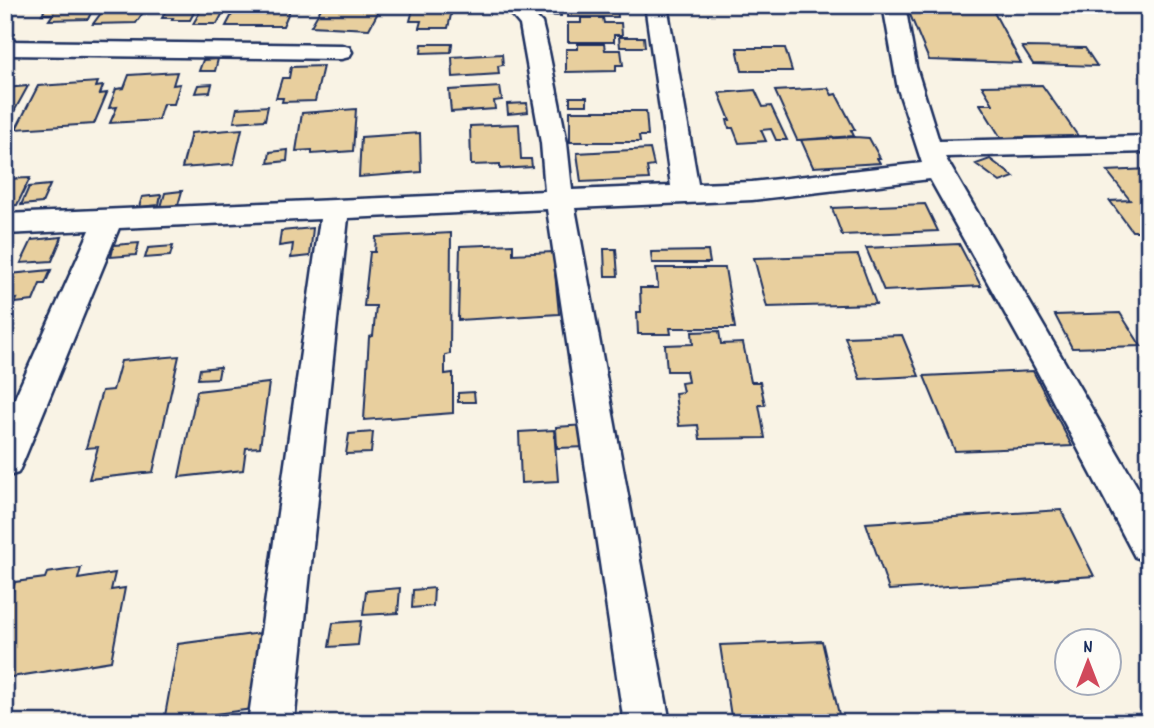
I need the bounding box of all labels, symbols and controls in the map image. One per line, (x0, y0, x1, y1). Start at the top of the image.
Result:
north arrow (1052, 626, 1122, 696)
text: N (1083, 635, 1093, 662)

